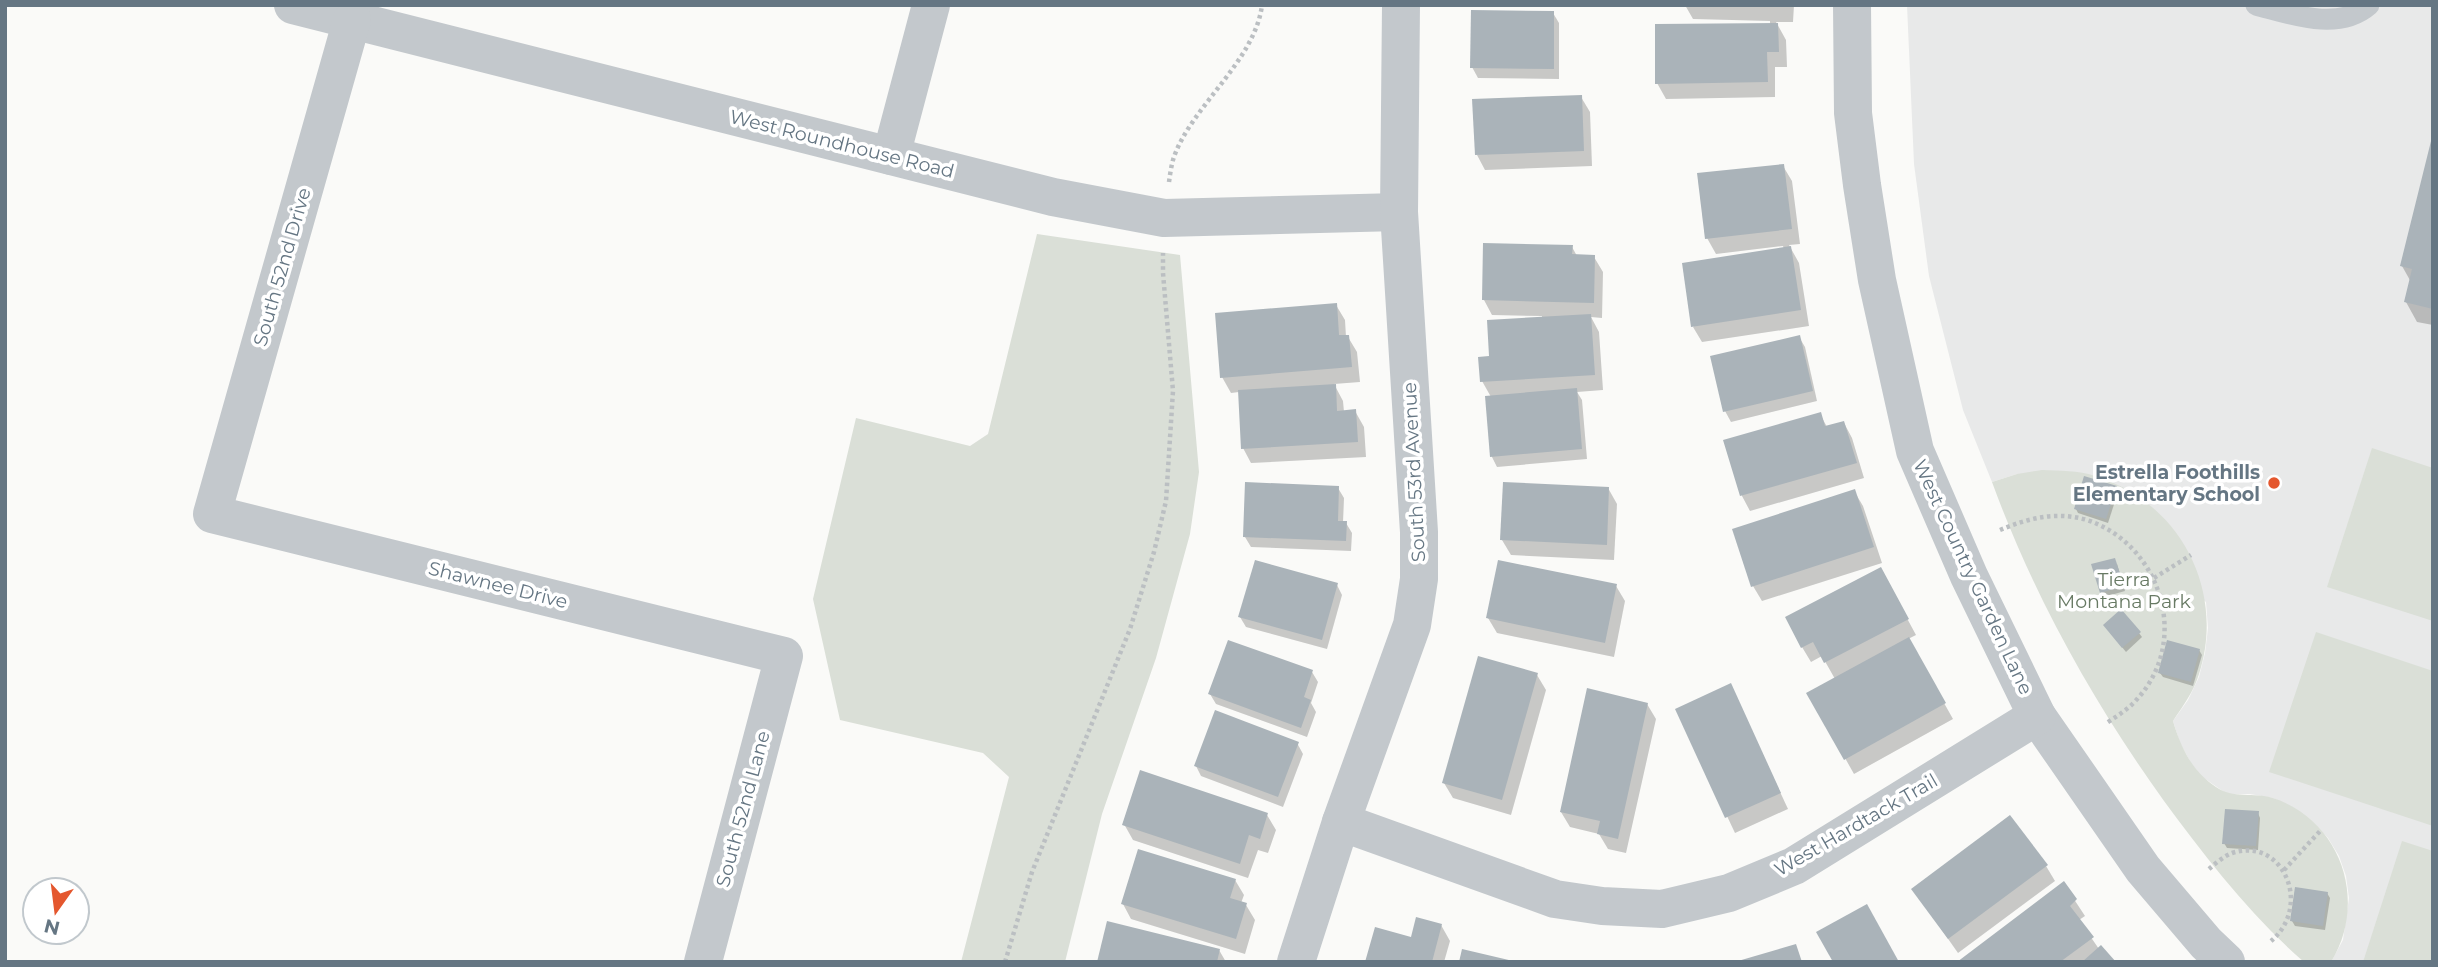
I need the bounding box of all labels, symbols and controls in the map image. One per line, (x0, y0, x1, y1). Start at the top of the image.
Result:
street label: West Roundhouse Road (727, 105, 957, 183)
street label: South 52nd Drive (248, 185, 316, 349)
street label: South 53rd Avenue (1398, 381, 1430, 563)
street label: West Country Garden Lane (1908, 456, 2038, 698)
place label: Estrella Foothills Elementary School (2073, 461, 2260, 506)
marker: Estrella Foothills Elementary School (2266, 475, 2282, 491)
street label: Shawnee Drive (426, 557, 570, 613)
park label: Tierra Montana Park (2057, 568, 2192, 613)
street label: South 52nd Lane (711, 728, 775, 890)
street label: West Hardtack Trail (1770, 769, 1942, 881)
north arrow (21, 876, 91, 946)
text: N (42, 914, 62, 940)

